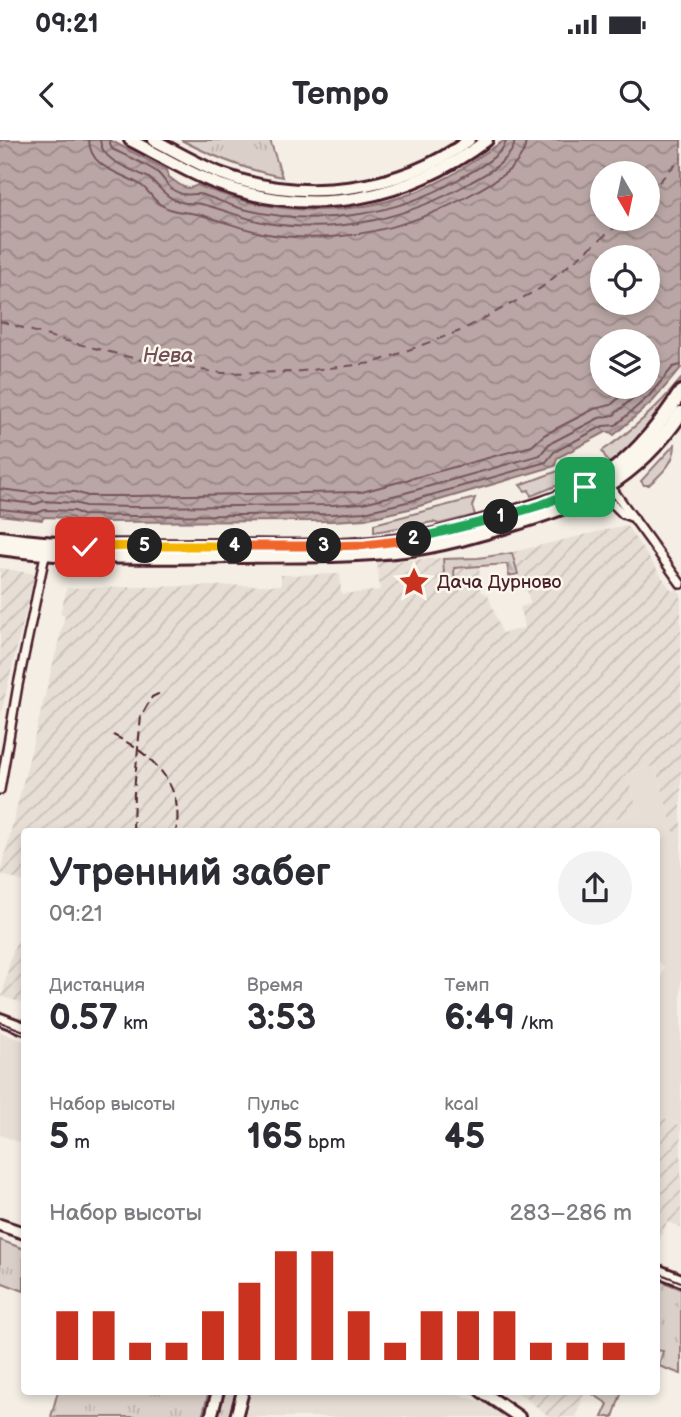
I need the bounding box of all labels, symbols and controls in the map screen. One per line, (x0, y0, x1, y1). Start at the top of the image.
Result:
text: 09:21 (35, 9, 99, 40)
text: Tempo (292, 75, 389, 114)
icon: back (28, 76, 66, 114)
icon: search (615, 76, 653, 114)
north arrow (590, 161, 660, 231)
map controls (590, 161, 660, 399)
button: locate (590, 245, 660, 315)
button: layers (590, 329, 660, 399)
water label: Нева (143, 343, 193, 368)
pin (555, 457, 615, 517)
icon: arrive (566, 468, 604, 506)
pin: 1 (484, 500, 518, 534)
text: 1 (497, 505, 505, 528)
pin (55, 517, 115, 577)
pin: 2 (396, 522, 432, 556)
text: 2 (408, 527, 419, 550)
icon: check (66, 528, 104, 566)
pin: 5 (128, 528, 162, 564)
pin: 4 (218, 528, 252, 564)
pin: 3 (306, 528, 342, 564)
text: 5 (139, 534, 150, 557)
text: 4 (229, 534, 240, 557)
text: 3 (318, 534, 329, 557)
place icon: Дача Дурново (397, 565, 431, 599)
place label: Дача Дурново (437, 571, 561, 594)
text: Утренний забег (49, 851, 331, 896)
button: share (558, 851, 632, 925)
text: 09:21 (49, 900, 103, 928)
text: Дистанция (49, 974, 145, 997)
text: Время (247, 974, 303, 997)
text: Темп (444, 974, 489, 997)
text: 0.57 (49, 997, 118, 1040)
text: 3:53 (247, 997, 316, 1040)
text: 6:49 (444, 997, 515, 1040)
text: km (118, 1012, 148, 1035)
text: /km (515, 1012, 554, 1035)
text: Набор высоты (49, 1093, 175, 1116)
text: Пульс (247, 1093, 299, 1116)
text: kcal (444, 1093, 478, 1116)
text: 5 (49, 1116, 69, 1159)
text: 165 (247, 1116, 303, 1159)
text: 45 (444, 1116, 485, 1159)
text: m (69, 1131, 90, 1154)
text: bpm (303, 1131, 345, 1154)
text: Набор высоты (49, 1199, 202, 1227)
text: 283–286 m (509, 1199, 632, 1227)

